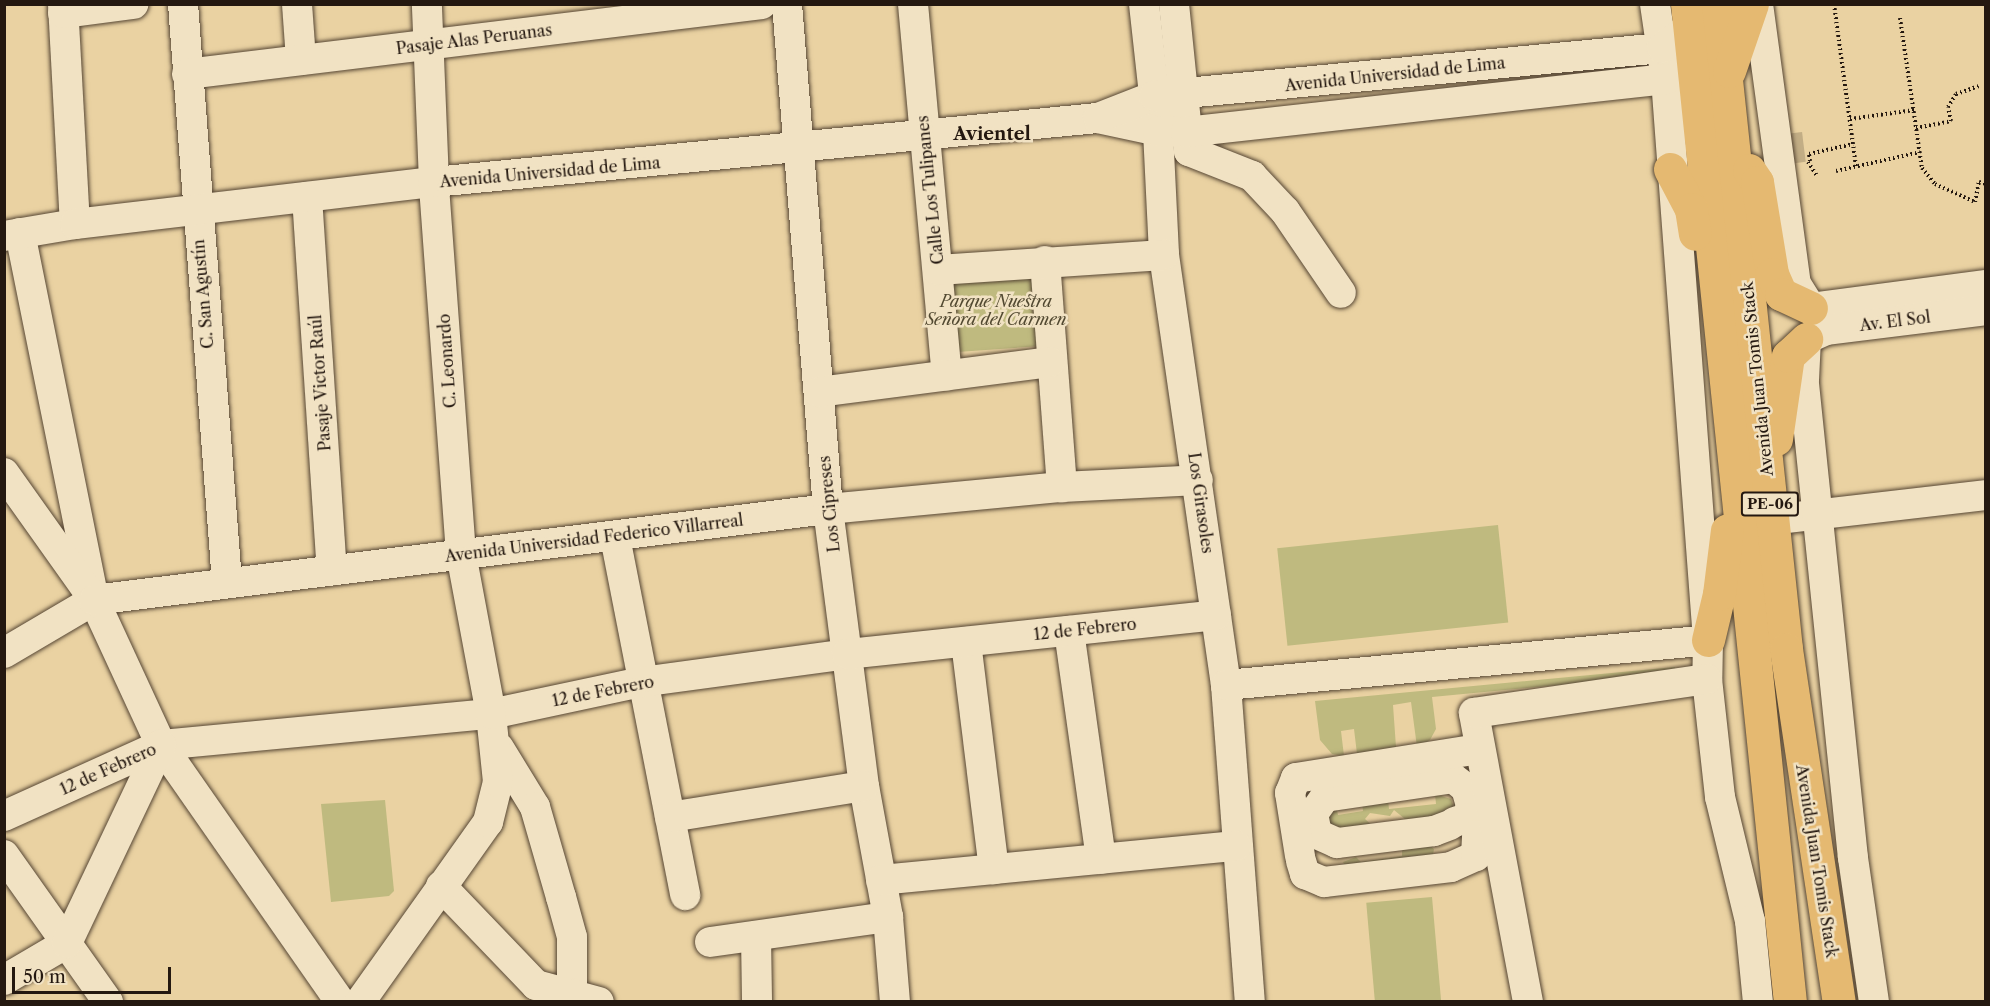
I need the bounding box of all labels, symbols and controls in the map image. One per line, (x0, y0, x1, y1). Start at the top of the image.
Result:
street label: Pasaje Alas Peruanas (395, 20, 553, 58)
street label: Avenida Universidad de Lima (1284, 53, 1506, 95)
street label: Calle Los Tulipanes (913, 114, 947, 266)
district label: Avientel (953, 123, 1031, 145)
street label: Avenida Universidad de Lima (439, 153, 661, 191)
street label: C. San Agustín (189, 238, 217, 350)
street label: Avenida Juan Tomis Stack (1737, 281, 1777, 477)
park label: Parque Nuestra Señora del Carmen (926, 291, 1066, 329)
street label: Av. El Sol (1858, 307, 1932, 335)
street label: C. Leonardo (434, 313, 460, 409)
street label: Pasaje Victor Raúl (306, 314, 334, 452)
street label: Los Girasoles (1184, 451, 1218, 555)
street label: Los Cipreses (814, 455, 844, 553)
road number: PE-06 (1740, 492, 1800, 516)
street label: Avenida Universidad Federico Villarreal (443, 510, 745, 566)
street label: 12 de Febrero (1033, 614, 1137, 644)
street label: 12 de Febrero (550, 672, 656, 710)
street label: 12 de Febrero (57, 739, 159, 799)
street label: Avenida Juan Tomis Stack (1792, 763, 1842, 959)
scale bar (15, 955, 174, 993)
text: 50 m (23, 966, 66, 988)

